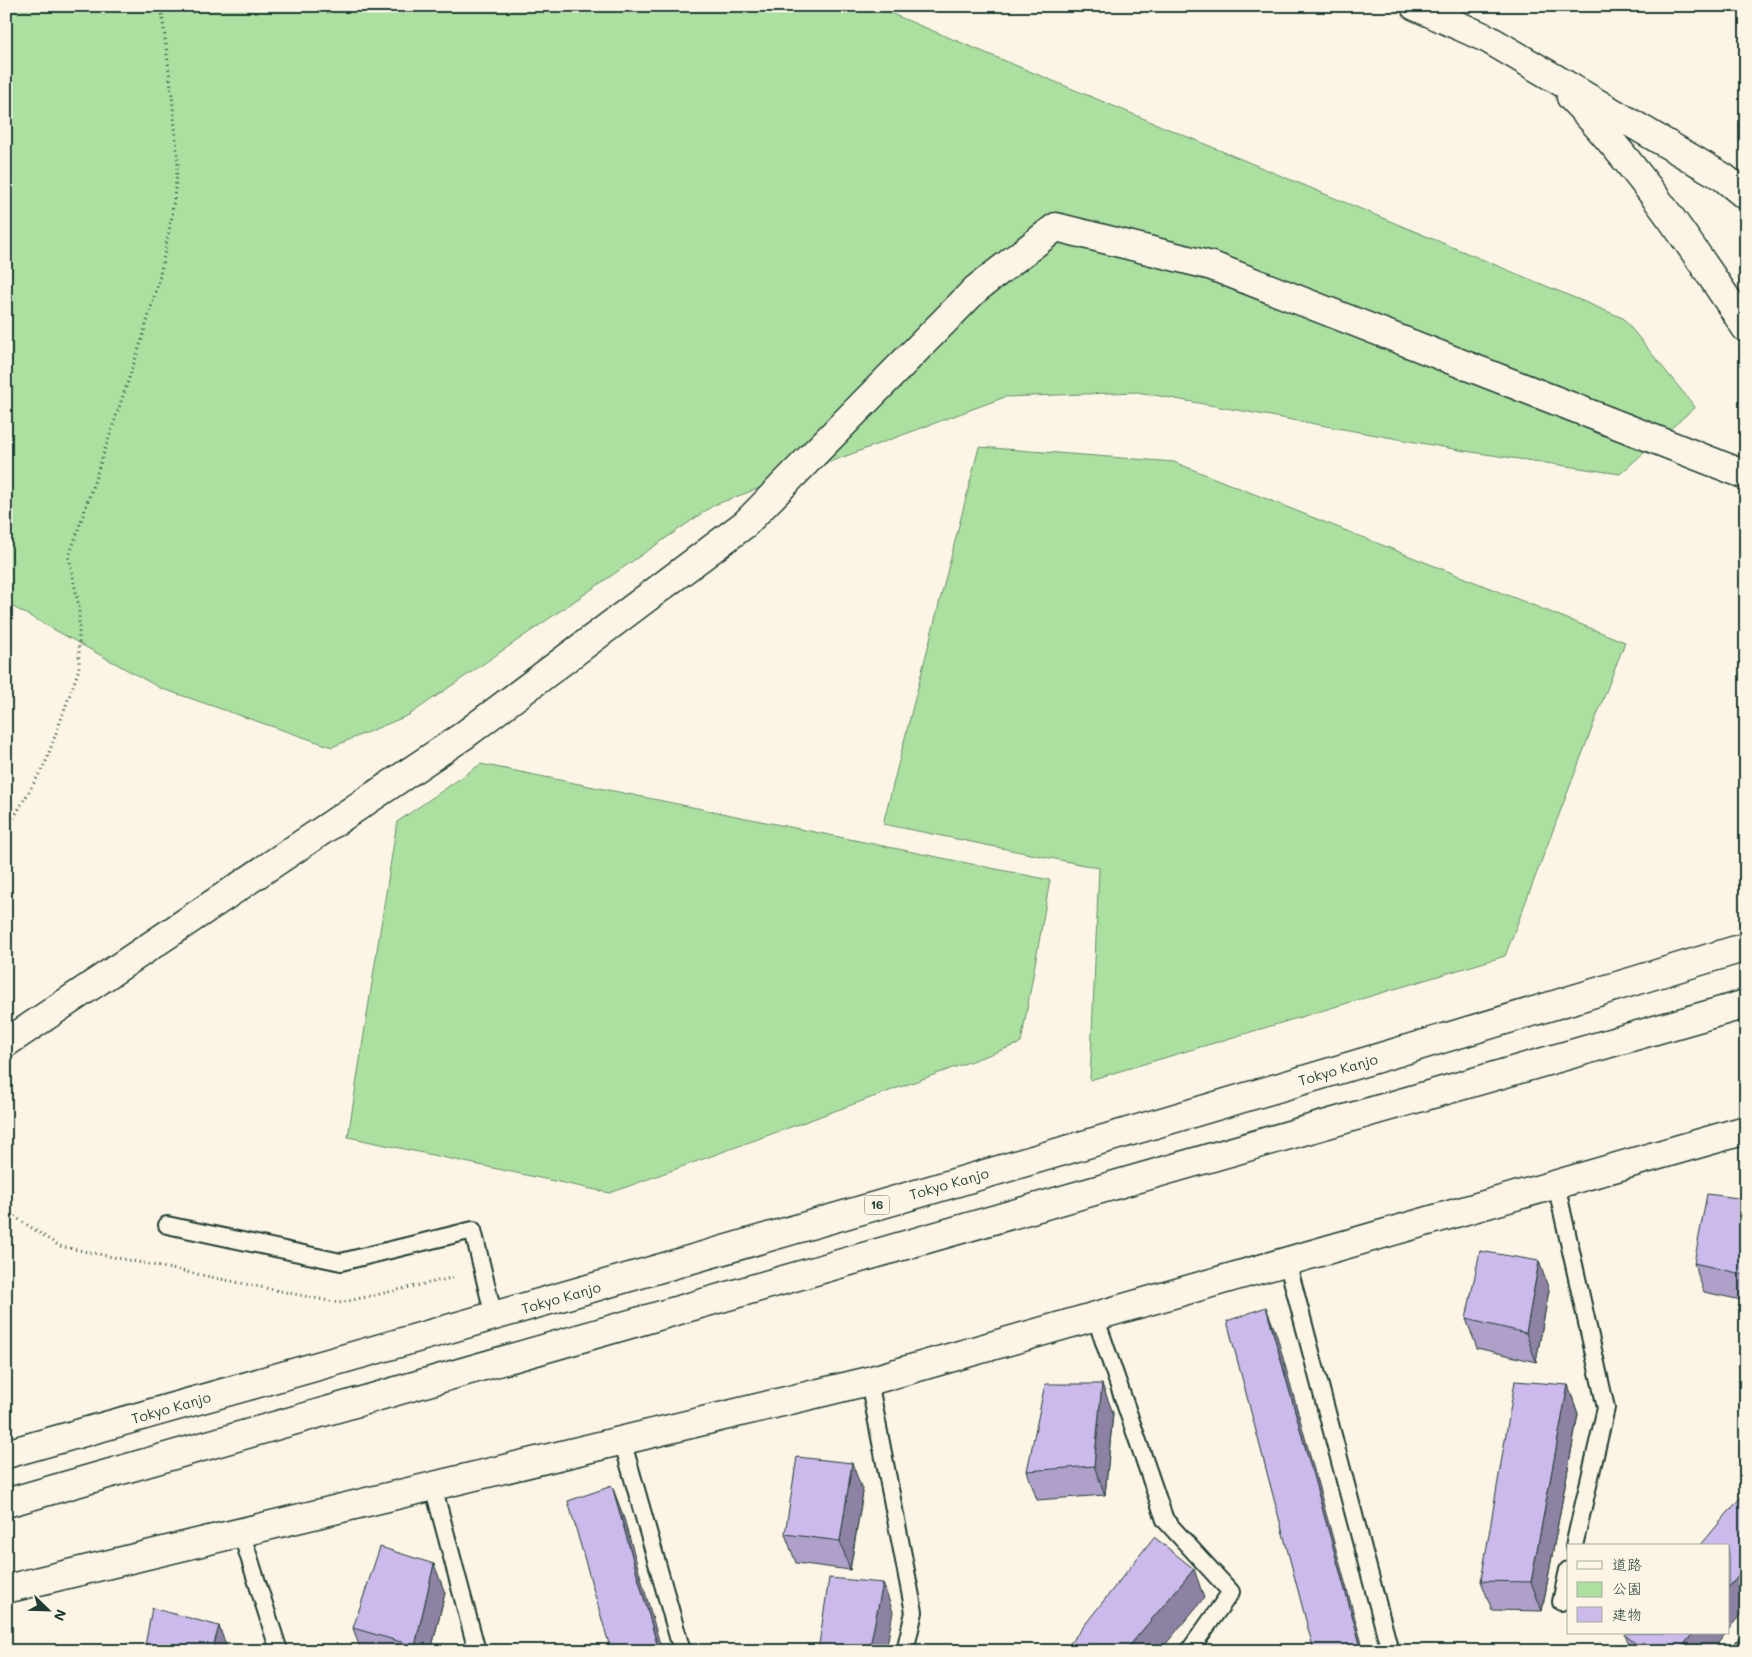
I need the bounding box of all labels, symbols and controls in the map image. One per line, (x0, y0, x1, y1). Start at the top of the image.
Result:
street label: Tokyo Kanjo (1296, 1049, 1380, 1090)
street label: Tokyo Kanjo (907, 1163, 991, 1204)
road number: 16 (864, 1196, 890, 1214)
street label: Tokyo Kanjo (519, 1277, 603, 1318)
street label: Tokyo Kanjo (129, 1387, 213, 1428)
legend (1567, 1544, 1730, 1634)
text: 道路 (1612, 1554, 1642, 1574)
text: 公園 (1612, 1578, 1642, 1598)
north arrow (22, 1584, 72, 1634)
text: 建物 (1612, 1604, 1642, 1624)
text: N (50, 1607, 71, 1624)

